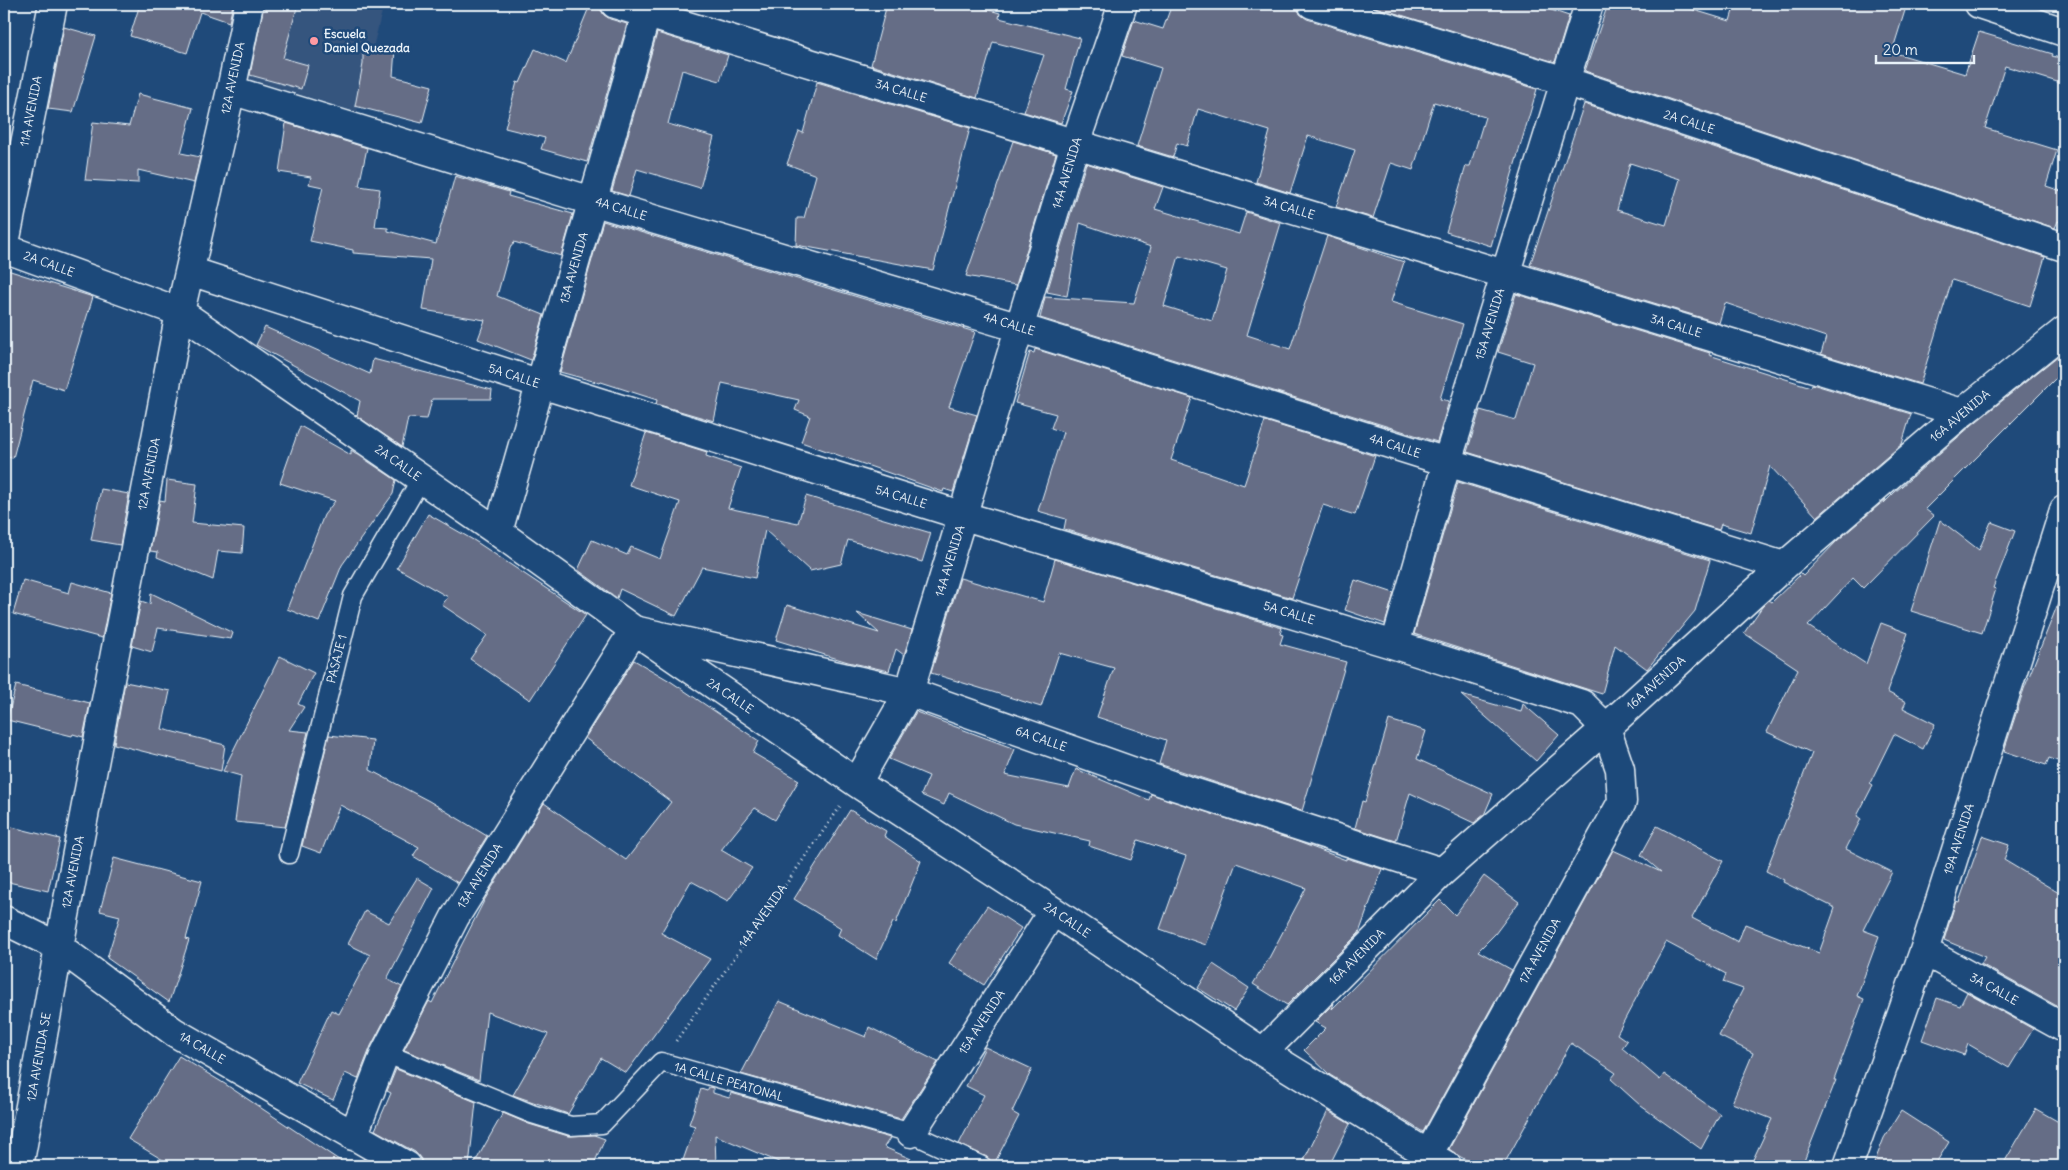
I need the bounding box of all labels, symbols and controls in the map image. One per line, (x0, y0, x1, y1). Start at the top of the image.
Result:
place label: Escuela Daniel Quezada (324, 26, 410, 55)
scale bar (1876, 32, 1973, 64)
marker: Escuela Daniel Quezada (308, 35, 320, 47)
street label: 12A AVENIDA (218, 40, 248, 115)
text: 20 m (1883, 40, 1918, 59)
street label: 11A AVENIDA (16, 74, 45, 148)
street label: 3A CALLE (874, 76, 929, 105)
street label: 2A CALLE (1662, 106, 1717, 137)
street label: 14A AVENIDA (1049, 135, 1085, 210)
street label: 3A CALLE (1262, 193, 1317, 222)
street label: 4A CALLE (594, 194, 649, 223)
street label: 13A AVENIDA (556, 230, 591, 305)
street label: 2A CALLE (22, 247, 77, 280)
street label: 15A AVENIDA (1472, 286, 1508, 361)
street label: 4A CALLE (982, 309, 1037, 338)
street label: 3A CALLE (1649, 311, 1704, 340)
street label: 5A CALLE (487, 360, 542, 391)
street label: 16A AVENIDA (1927, 386, 1993, 445)
street label: 4A CALLE (1368, 430, 1423, 461)
street label: 12A AVENIDA (134, 436, 163, 511)
street label: 2A CALLE (372, 441, 424, 484)
street label: 5A CALLE (874, 482, 929, 511)
street label: 14A AVENIDA (932, 523, 968, 598)
street label: 5A CALLE (1262, 598, 1317, 627)
street label: PASAJE 1 (323, 633, 350, 685)
street label: 16A AVENIDA (1623, 652, 1688, 713)
street label: 2A CALLE (704, 675, 756, 717)
street label: 6A CALLE (1014, 723, 1069, 754)
street label: 19A AVENIDA (1940, 801, 1977, 876)
street label: 12A AVENIDA (58, 834, 87, 909)
street label: 13A AVENIDA (454, 840, 506, 911)
street label: 14A AVENIDA (735, 881, 790, 950)
street label: 2A CALLE (1041, 899, 1093, 941)
street label: 17A AVENIDA (1515, 915, 1564, 986)
street label: 16A AVENIDA (1325, 925, 1388, 988)
street label: 3A CALLE (1967, 969, 2021, 1008)
street label: 15A AVENIDA (955, 986, 1008, 1057)
street label: 12A AVENIDA SE (23, 1011, 54, 1103)
street label: 1A CALLE (176, 1028, 228, 1067)
street label: 1A CALLE PEATONAL (673, 1059, 786, 1104)

